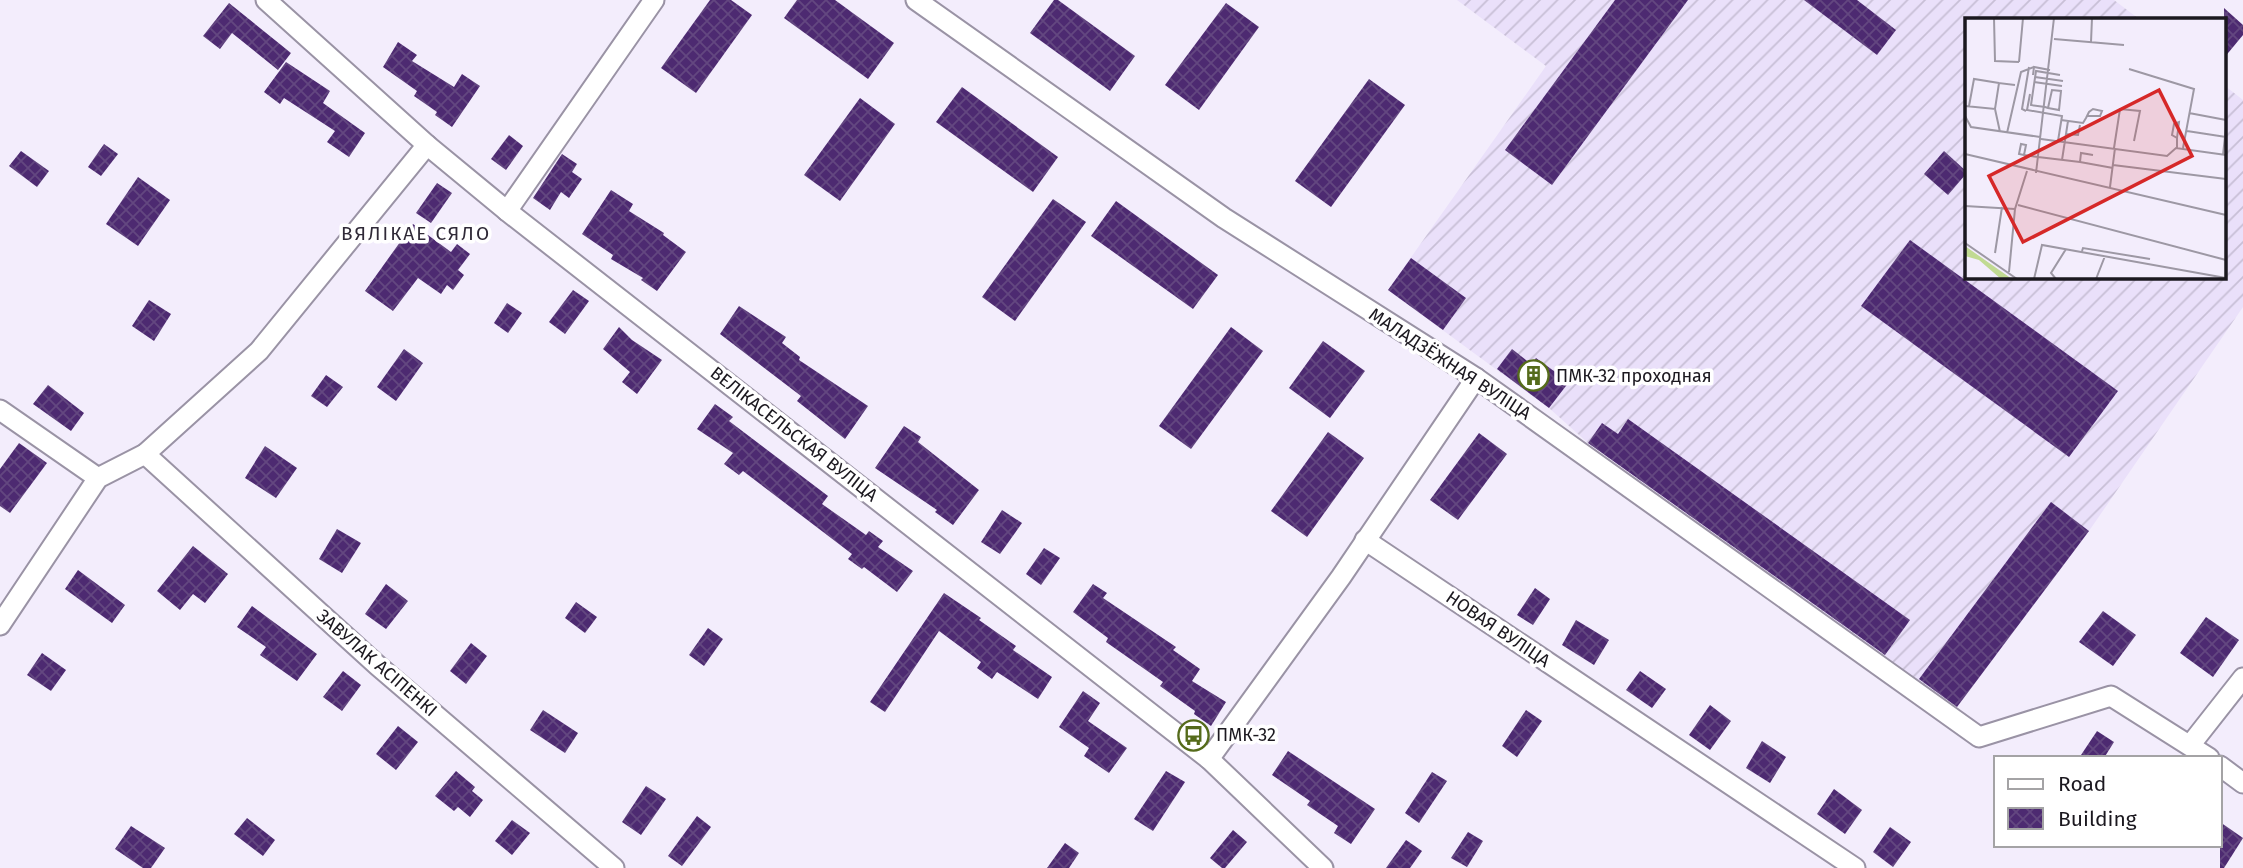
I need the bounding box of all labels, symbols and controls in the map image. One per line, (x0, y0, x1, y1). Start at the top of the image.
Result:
inset map (1965, 18, 2226, 278)
district label: ВЯЛІКАЕ СЯЛО (341, 222, 491, 245)
street label: МАЛАДЗЁЖНАЯ ВУЛІЦА (1365, 303, 1536, 425)
building icon: ПМК-32 проходная (1516, 359, 1550, 393)
street label: ВЕЛІКАСЕЛЬСКАЯ ВУЛІЦА (706, 362, 883, 507)
place label: ПМК-32 проходная (1556, 365, 1712, 387)
street label: НОВАЯ ВУЛІЦА (1442, 586, 1555, 672)
street label: ЗАВУЛАК АСІПЕНКІ (312, 605, 442, 721)
bus stop icon: ПМК-32 (1176, 718, 1210, 752)
place label: ПМК-32 (1216, 724, 1276, 746)
legend (1994, 756, 2222, 847)
text: Road (2058, 771, 2106, 797)
text: Building (2058, 806, 2137, 832)

